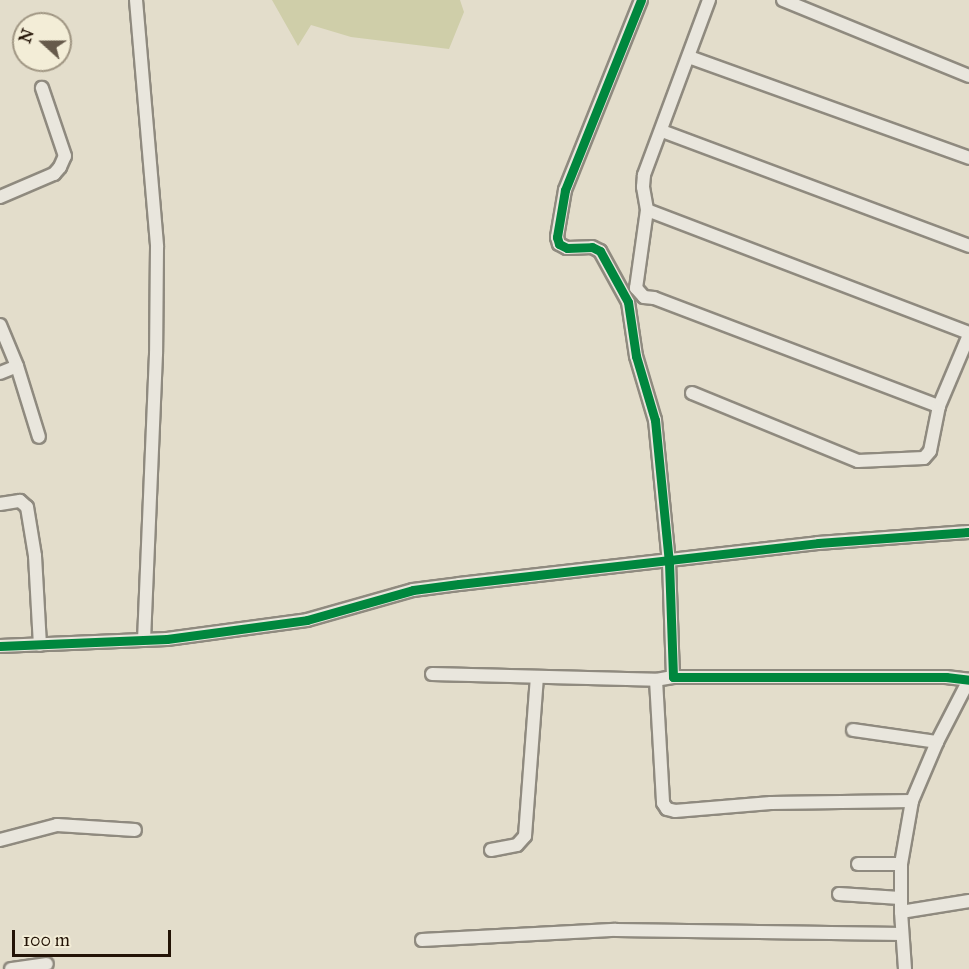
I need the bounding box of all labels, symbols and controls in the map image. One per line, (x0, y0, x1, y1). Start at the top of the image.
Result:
north arrow (12, 12, 72, 72)
text: N (15, 26, 38, 46)
scale bar (15, 918, 174, 956)
text: 100 m (23, 929, 70, 951)

